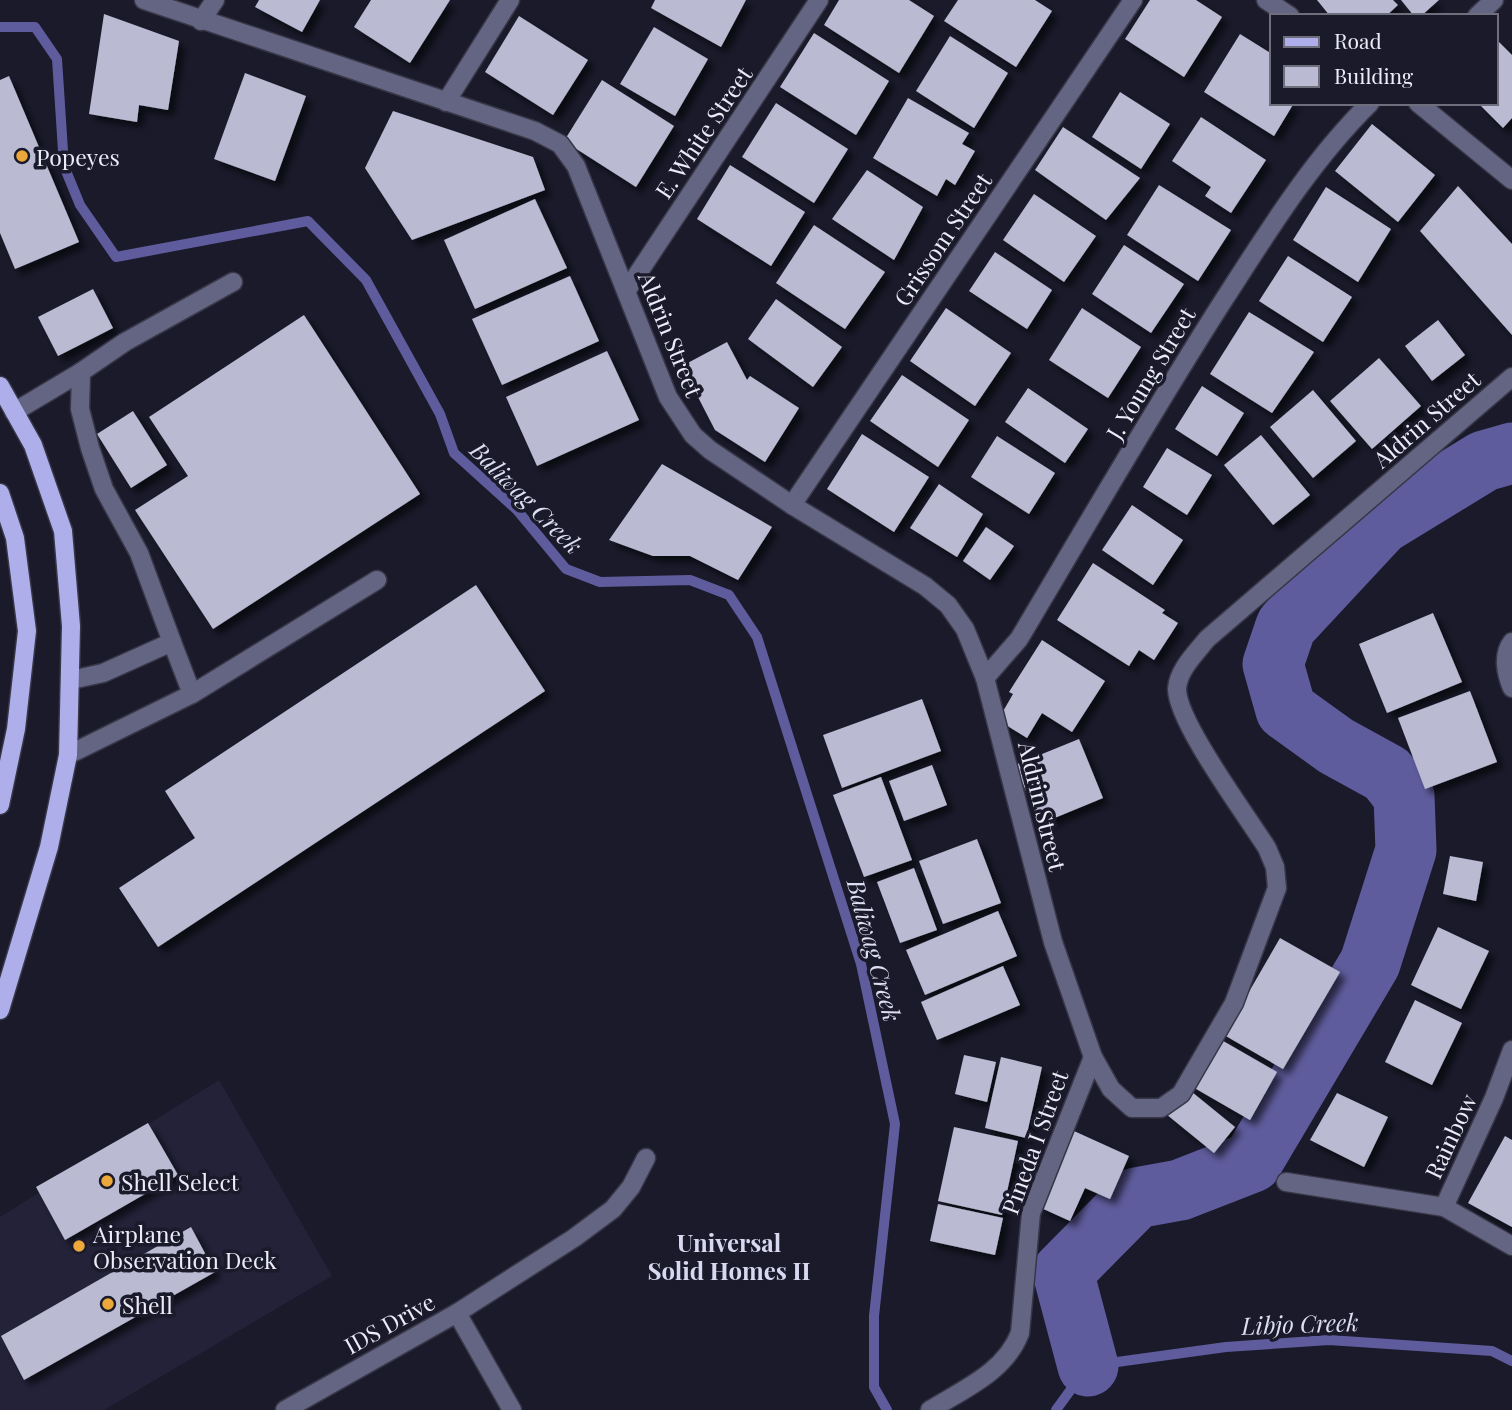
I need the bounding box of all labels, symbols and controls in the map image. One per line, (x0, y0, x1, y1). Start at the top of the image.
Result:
legend (1270, 14, 1498, 105)
text: Road (1334, 26, 1382, 54)
street label: E. White Street (647, 59, 759, 204)
text: Building (1334, 61, 1413, 89)
place label: Popeyes (36, 141, 120, 172)
marker: Popeyes (14, 148, 30, 164)
street label: Grissom Street (886, 166, 998, 312)
street label: Aldrin Street (631, 266, 710, 402)
street label: J. Young Street (1098, 300, 1202, 446)
street label: Aldrin Street (1365, 363, 1487, 475)
water label: Baliwag Creek (463, 433, 590, 560)
street label: Aldrin Street (1012, 737, 1074, 875)
water label: Baliwag Creek (840, 874, 909, 1025)
street label: Pineda I Street (994, 1065, 1075, 1218)
street label: Rainbow (1417, 1088, 1483, 1183)
place label: Shell Select (121, 1166, 240, 1197)
marker: Shell Select (99, 1173, 115, 1189)
place label: Airplane Observation Deck (92, 1218, 277, 1275)
district label: Universal Solid Homes II (647, 1226, 811, 1286)
marker: Airplane Observation Deck (71, 1238, 87, 1254)
street label: IDS Drive (338, 1285, 440, 1361)
place label: Shell (122, 1289, 173, 1320)
marker: Shell (100, 1296, 116, 1312)
water label: Libjo Creek (1240, 1305, 1359, 1341)

